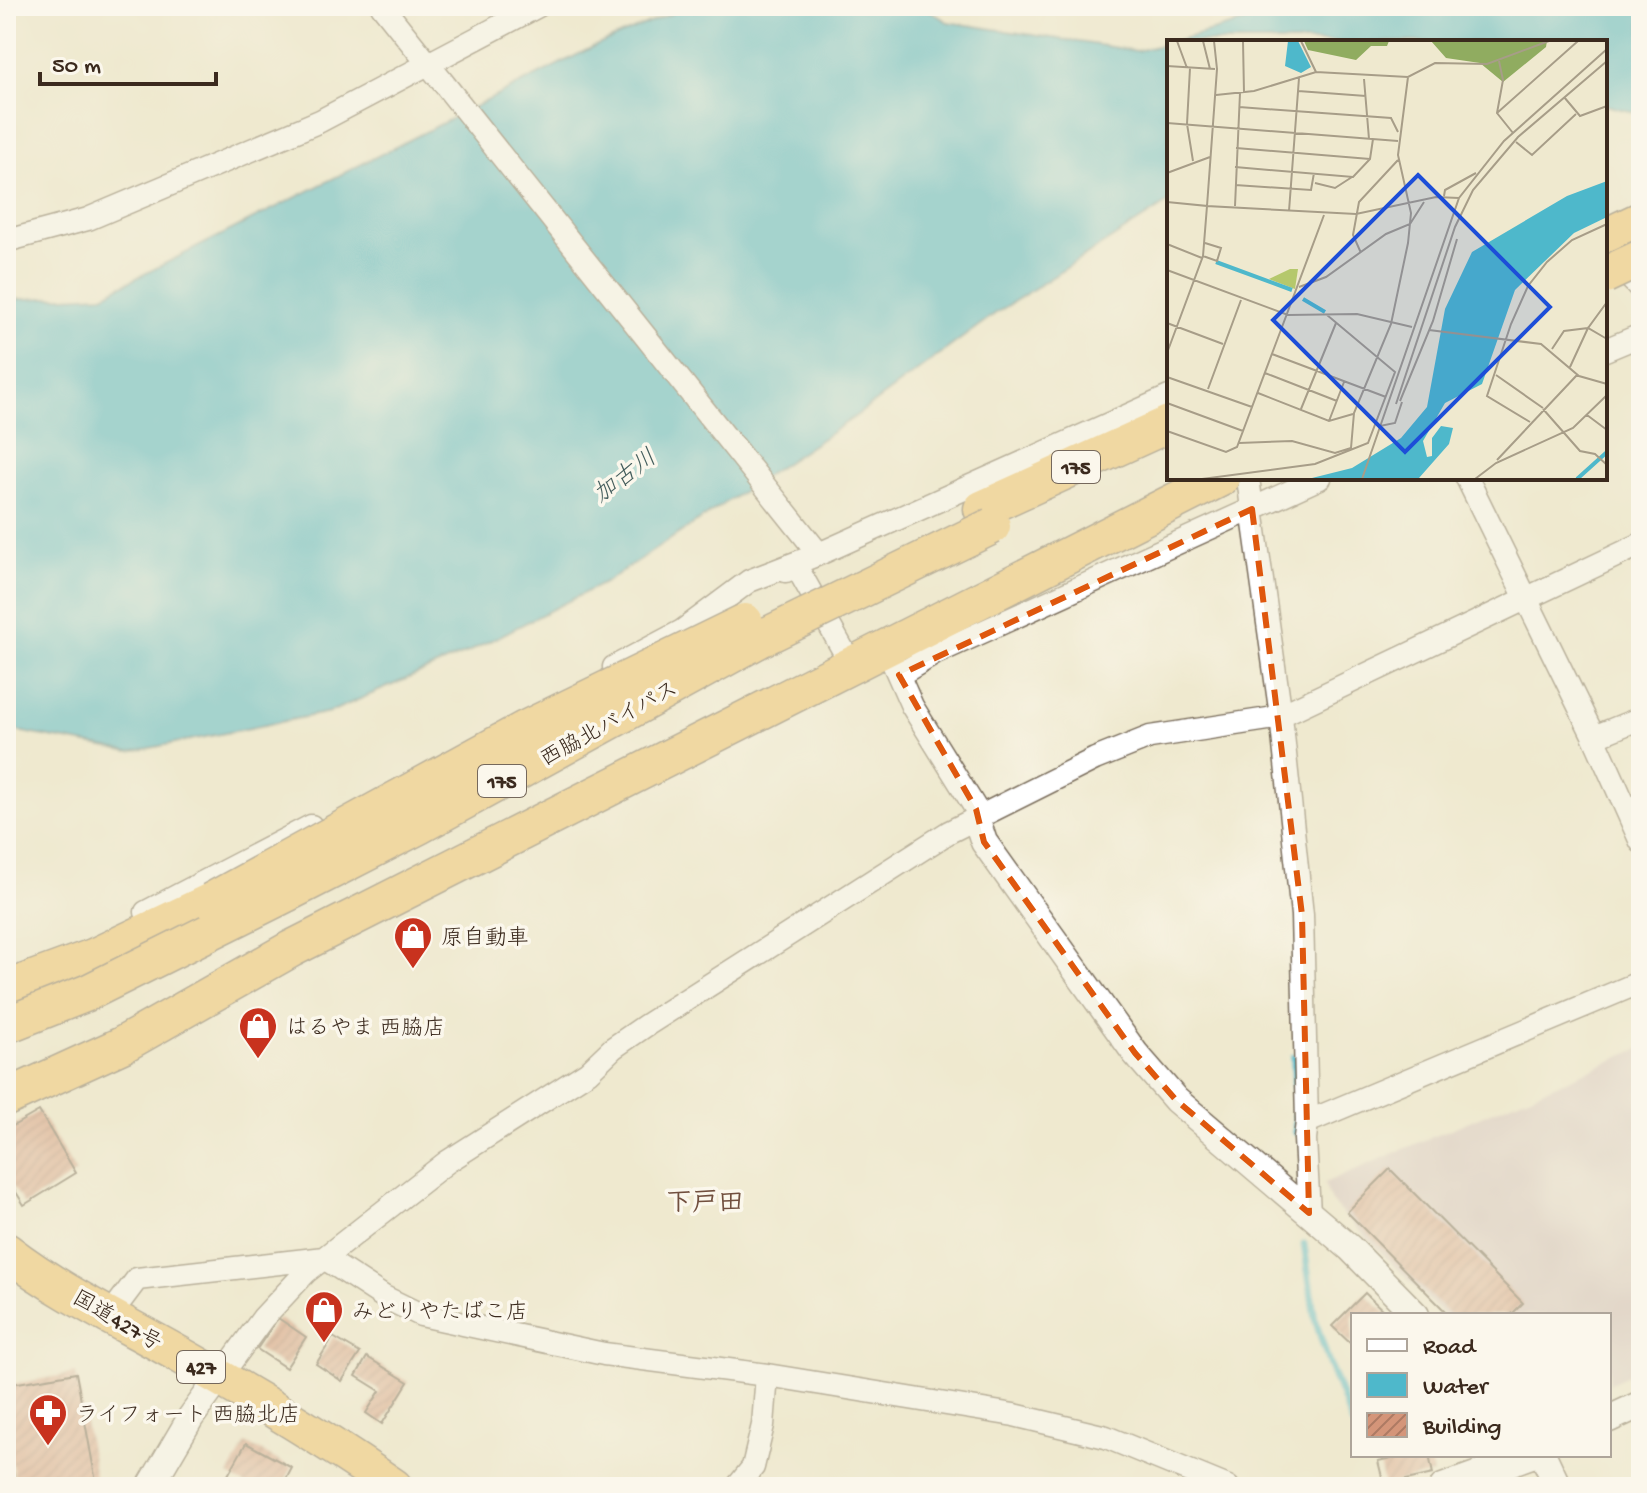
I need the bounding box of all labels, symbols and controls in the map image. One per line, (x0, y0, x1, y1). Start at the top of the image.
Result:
scale bar (40, 36, 216, 86)
inset map (1167, 40, 1607, 480)
text: 50 m (52, 53, 101, 82)
water label: 加古川 (588, 444, 664, 511)
road number: 175 (1052, 451, 1100, 483)
street label: 西脇北バイパス (536, 676, 683, 774)
road number: 175 (478, 765, 526, 797)
shop icon: 原自動車 (392, 915, 434, 970)
place label: 原自動車 (441, 925, 529, 953)
shop icon: はるやま 西脇店 (237, 1005, 279, 1060)
place label: はるやま 西脇店 (286, 1016, 445, 1043)
district label: 下戸田 (666, 1189, 744, 1221)
street label: 国道427号 (67, 1286, 166, 1358)
shop icon: みどりやたばこ店 (303, 1289, 345, 1344)
place label: みどりやたばこ店 (352, 1300, 528, 1327)
legend (1351, 1313, 1611, 1457)
text: Road (1423, 1334, 1477, 1363)
road number: 427 (177, 1351, 225, 1383)
text: Water (1423, 1374, 1490, 1403)
pharmacy icon: ライフォート 西脇北店 (27, 1392, 69, 1447)
place label: ライフォート 西脇北店 (76, 1403, 300, 1430)
text: Building (1422, 1414, 1501, 1443)

